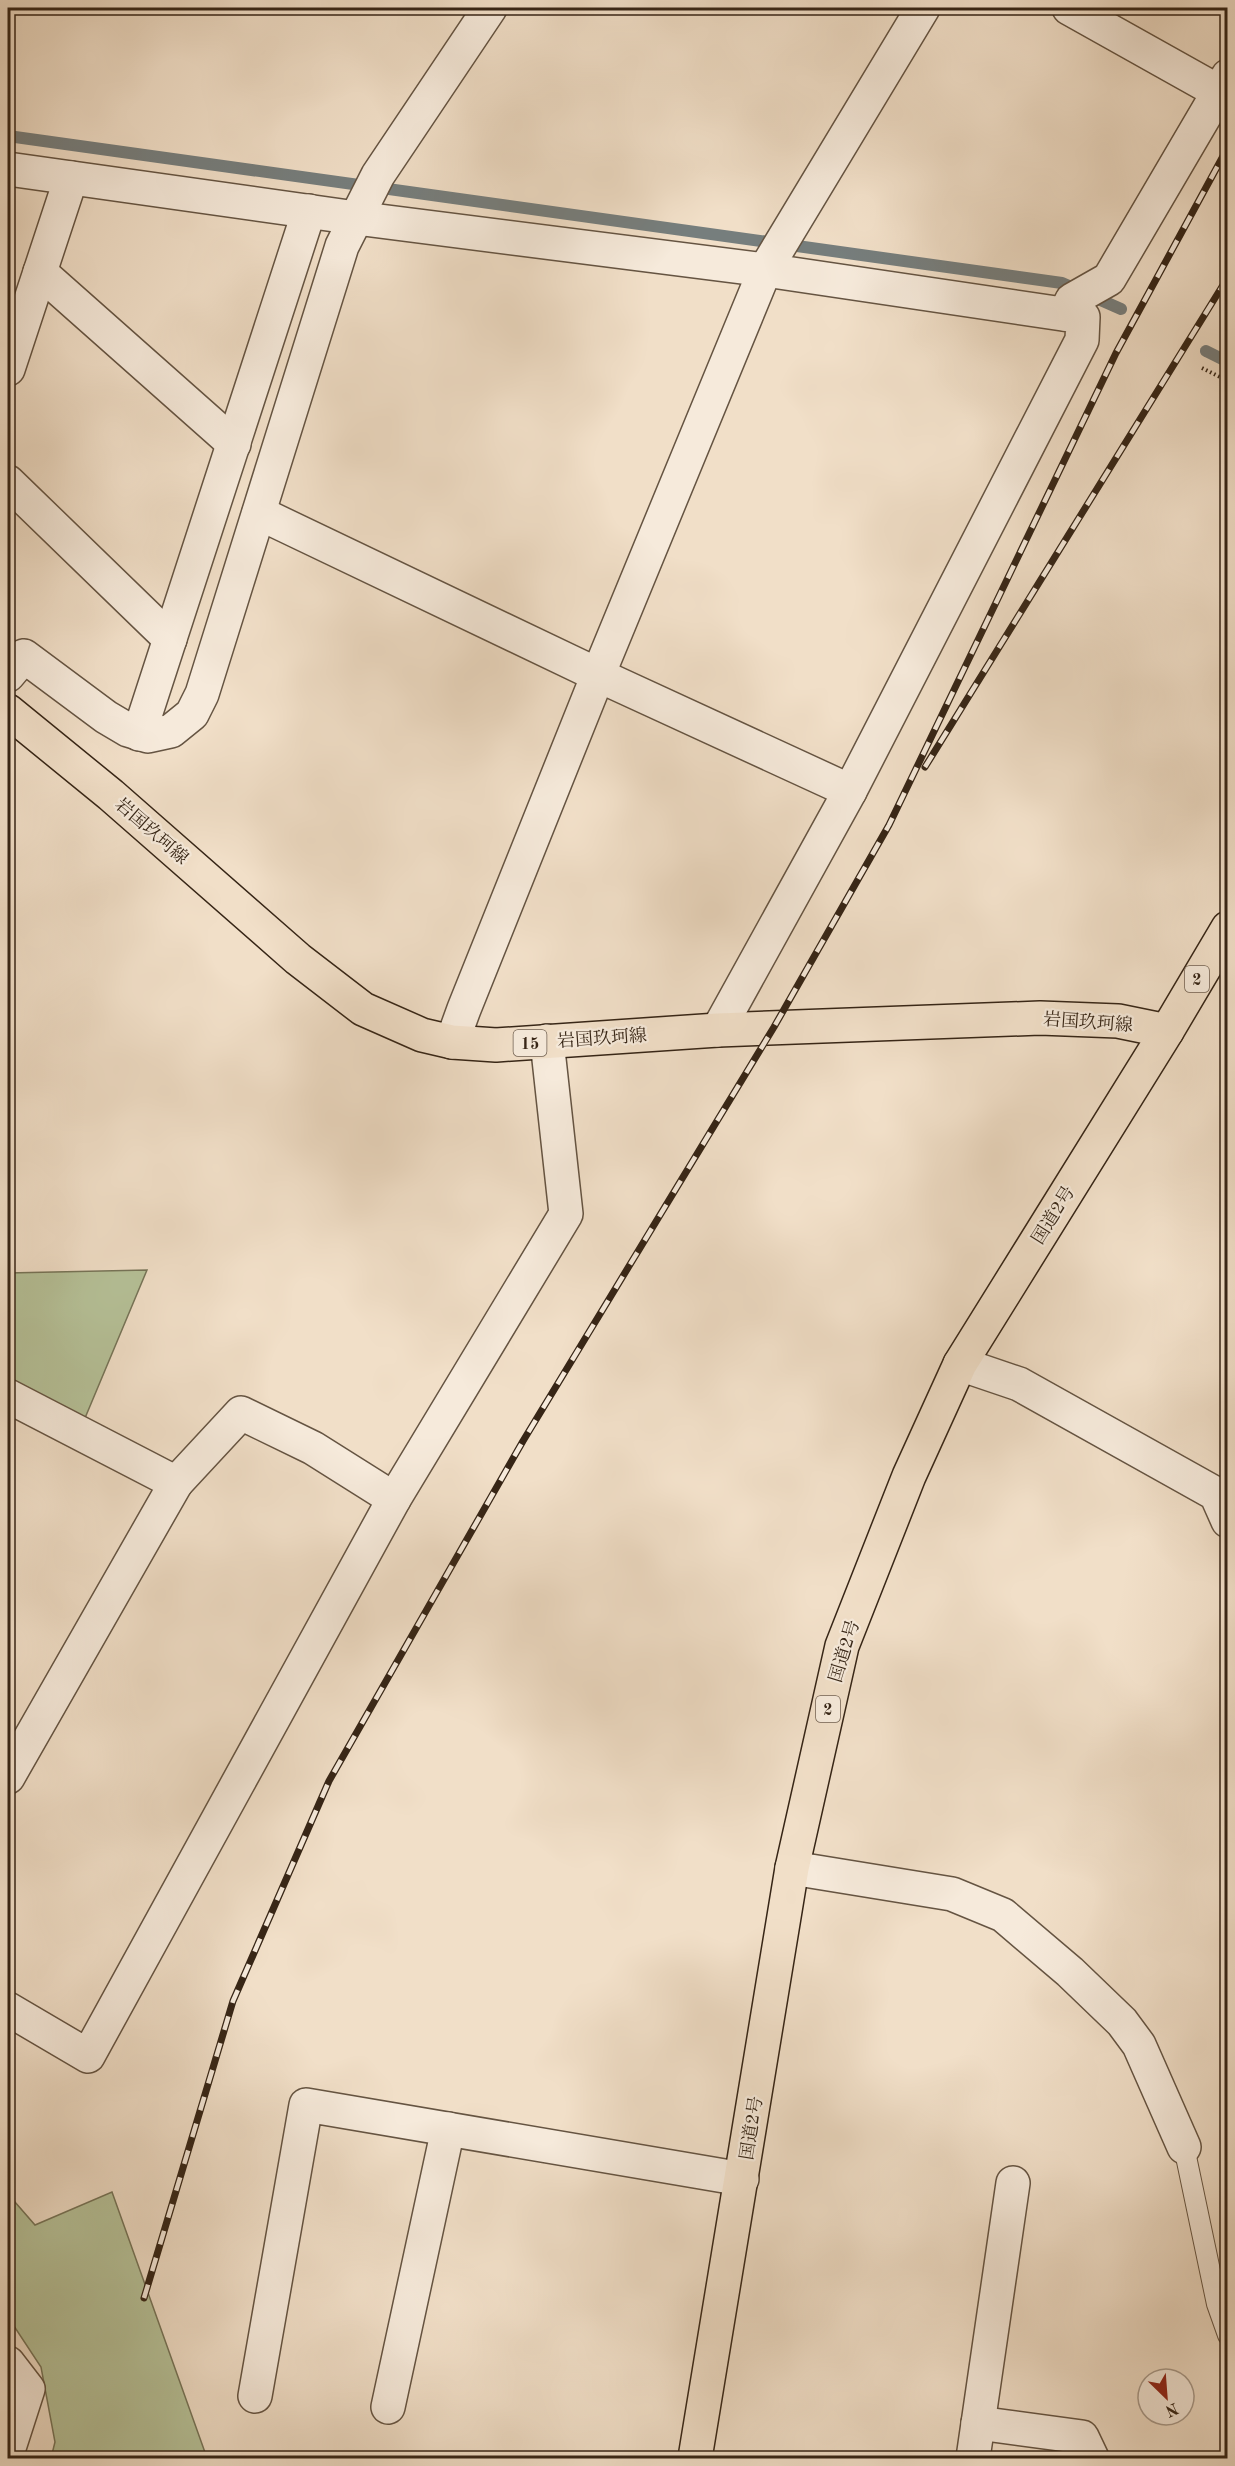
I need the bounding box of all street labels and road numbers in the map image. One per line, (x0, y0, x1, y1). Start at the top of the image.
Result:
street label: 岩国玖珂線 (111, 794, 193, 868)
road number: 2 (1185, 966, 1209, 992)
street label: 岩国玖珂線 (1042, 1009, 1134, 1035)
street label: 岩国玖珂線 (556, 1025, 648, 1051)
road number: 15 (514, 1030, 546, 1056)
street label: 国道2号 (1027, 1182, 1079, 1248)
street label: 国道2号 (825, 1617, 863, 1685)
road number: 2 (816, 1696, 840, 1722)
street label: 国道2号 (736, 2095, 766, 2161)

